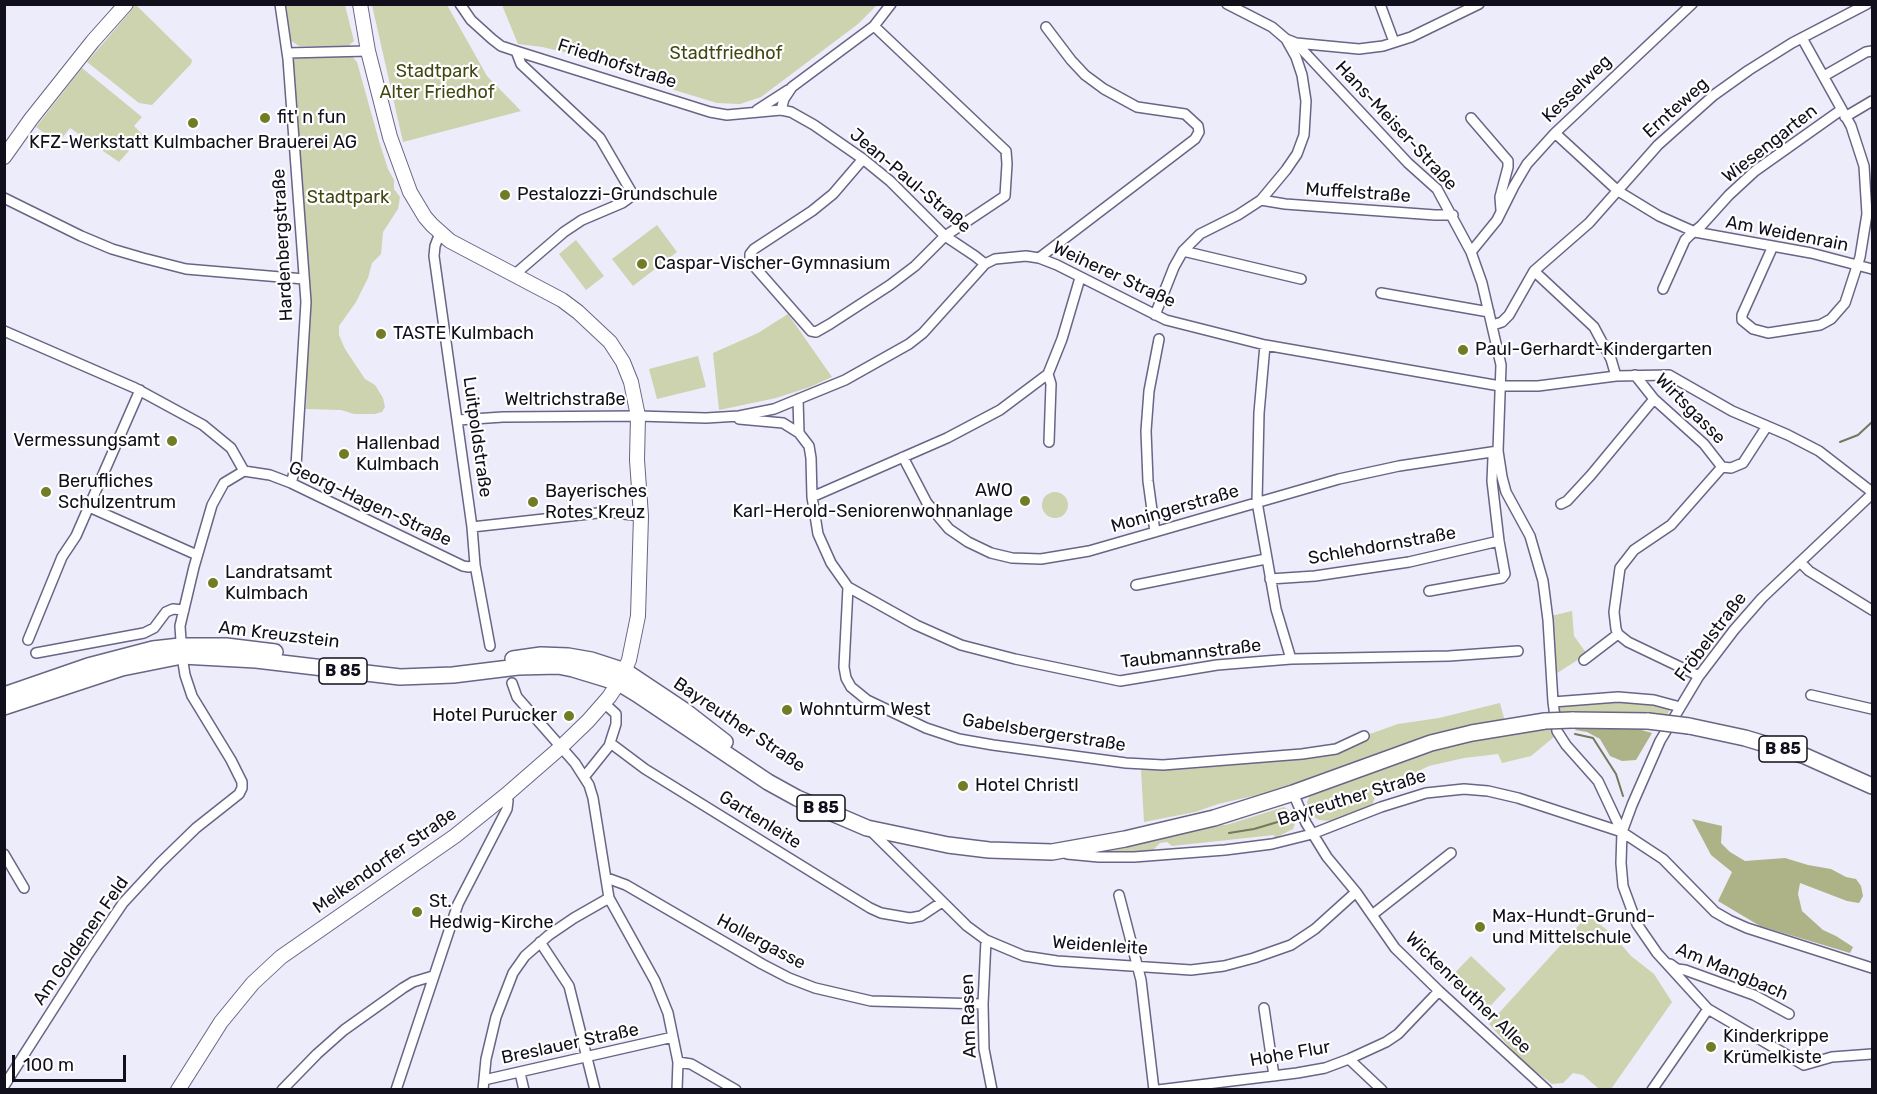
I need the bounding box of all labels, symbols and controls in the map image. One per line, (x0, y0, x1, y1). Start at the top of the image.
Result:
street label: Friedhofstraße (555, 35, 679, 93)
park label: Stadtfriedhof (670, 43, 782, 65)
street label: Kesselweg (1538, 51, 1616, 127)
street label: Hans-Meiser-Straße (1330, 57, 1462, 195)
park label: Stadtpark Alter Friedhof (379, 61, 495, 104)
street label: Ernteweg (1639, 73, 1713, 143)
street label: Wiesengarten (1718, 100, 1822, 188)
place label: fit' n fun (277, 107, 346, 129)
marker: fit' n fun (258, 111, 272, 125)
marker: KFZ-Werkstatt Kulmbacher Brauerei AG (186, 116, 200, 130)
street label: Jean-Paul-Straße (845, 124, 975, 238)
place label: KFZ-Werkstatt Kulmbacher Brauerei AG (29, 132, 357, 154)
street label: Hardenbergstraße (268, 168, 298, 322)
street label: Muffelstraße (1305, 179, 1411, 207)
place label: Pestalozzi-Grundschule (517, 184, 718, 206)
park label: Stadtpark (307, 187, 389, 209)
marker: Pestalozzi-Grundschule (498, 188, 512, 202)
street label: Am Weidenrain (1724, 212, 1850, 256)
street label: Weiherer Straße (1049, 237, 1179, 313)
place label: Caspar-Vischer-Gymnasium (654, 253, 890, 275)
marker: Caspar-Vischer-Gymnasium (635, 257, 649, 271)
place label: TASTE Kulmbach (393, 323, 534, 345)
marker: TASTE Kulmbach (374, 327, 388, 341)
place label: Paul-Gerhardt-Kindergarten (1475, 339, 1712, 361)
marker: Paul-Gerhardt-Kindergarten (1456, 343, 1470, 357)
street label: Wirtsgasse (1650, 369, 1730, 449)
street label: Luitpoldstraße (458, 375, 496, 499)
street label: Weltrichstraße (504, 389, 626, 411)
place label: Vermessungsamt (13, 430, 160, 452)
place label: Hallenbad Kulmbach (356, 433, 440, 476)
marker: Vermessungsamt (165, 434, 179, 448)
marker: Hallenbad Kulmbach (337, 447, 351, 461)
street label: Georg-Hagen-Straße (285, 457, 455, 551)
place label: Berufliches Schulzentrum (58, 471, 176, 514)
place label: AWO Karl-Herold-Seniorenwohnanlage (732, 480, 1013, 522)
street label: Moningerstraße (1109, 480, 1241, 538)
place label: Bayerisches Rotes Kreuz (545, 481, 647, 524)
marker: Berufliches Schulzentrum (39, 485, 53, 499)
marker: AWO Karl-Herold-Seniorenwohnanlage (1018, 494, 1032, 508)
marker: Bayerisches Rotes Kreuz (526, 495, 540, 509)
street label: Schlehdornstraße (1306, 522, 1458, 570)
place label: Landratsamt Kulmbach (225, 562, 332, 604)
marker: Landratsamt Kulmbach (206, 576, 220, 590)
street label: Fröbelstraße (1670, 588, 1752, 686)
street label: Am Kreuzstein (217, 617, 341, 653)
street label: Taubmannstraße (1119, 635, 1263, 673)
road number: B 85 (319, 658, 367, 684)
street label: Bayreuther Straße (669, 673, 809, 777)
place label: Wohnturm West (799, 699, 931, 721)
marker: Wohnturm West (780, 703, 794, 717)
place label: Hotel Purucker (432, 705, 557, 727)
marker: Hotel Purucker (562, 709, 576, 723)
street label: Gabelsbergerstraße (961, 709, 1127, 757)
road number: B 85 (1759, 736, 1807, 762)
street label: Bayreuther Straße (1275, 765, 1429, 831)
place label: Hotel Christl (975, 775, 1079, 797)
marker: Hotel Christl (956, 779, 970, 793)
street label: Gartenleite (715, 786, 805, 854)
road number: B 85 (797, 795, 845, 821)
street label: Melkendorfer Straße (309, 803, 461, 919)
street label: Am Goldenen Feld (29, 873, 133, 1009)
place label: St. Hedwig-Kirche (429, 891, 554, 934)
marker: St. Hedwig-Kirche (410, 905, 424, 919)
place label: Max-Hundt-Grund- und Mittelschule (1492, 906, 1655, 948)
street label: Hollergasse (713, 910, 809, 974)
marker: Max-Hundt-Grund- und Mittelschule (1473, 920, 1487, 934)
street label: Wickenreuther Allee (1401, 927, 1535, 1059)
street label: Weidenleite (1051, 932, 1149, 960)
street label: Am Mangbach (1673, 939, 1791, 1005)
street label: Am Rasen (957, 973, 981, 1059)
street label: Breslauer Straße (499, 1019, 641, 1069)
place label: Kinderkrippe Krümelkiste (1723, 1026, 1829, 1068)
street label: Hohe Flur (1248, 1036, 1332, 1072)
marker: Kinderkrippe Krümelkiste (1704, 1040, 1718, 1054)
scale bar (15, 1043, 129, 1081)
text: 100 m (23, 1054, 74, 1076)

